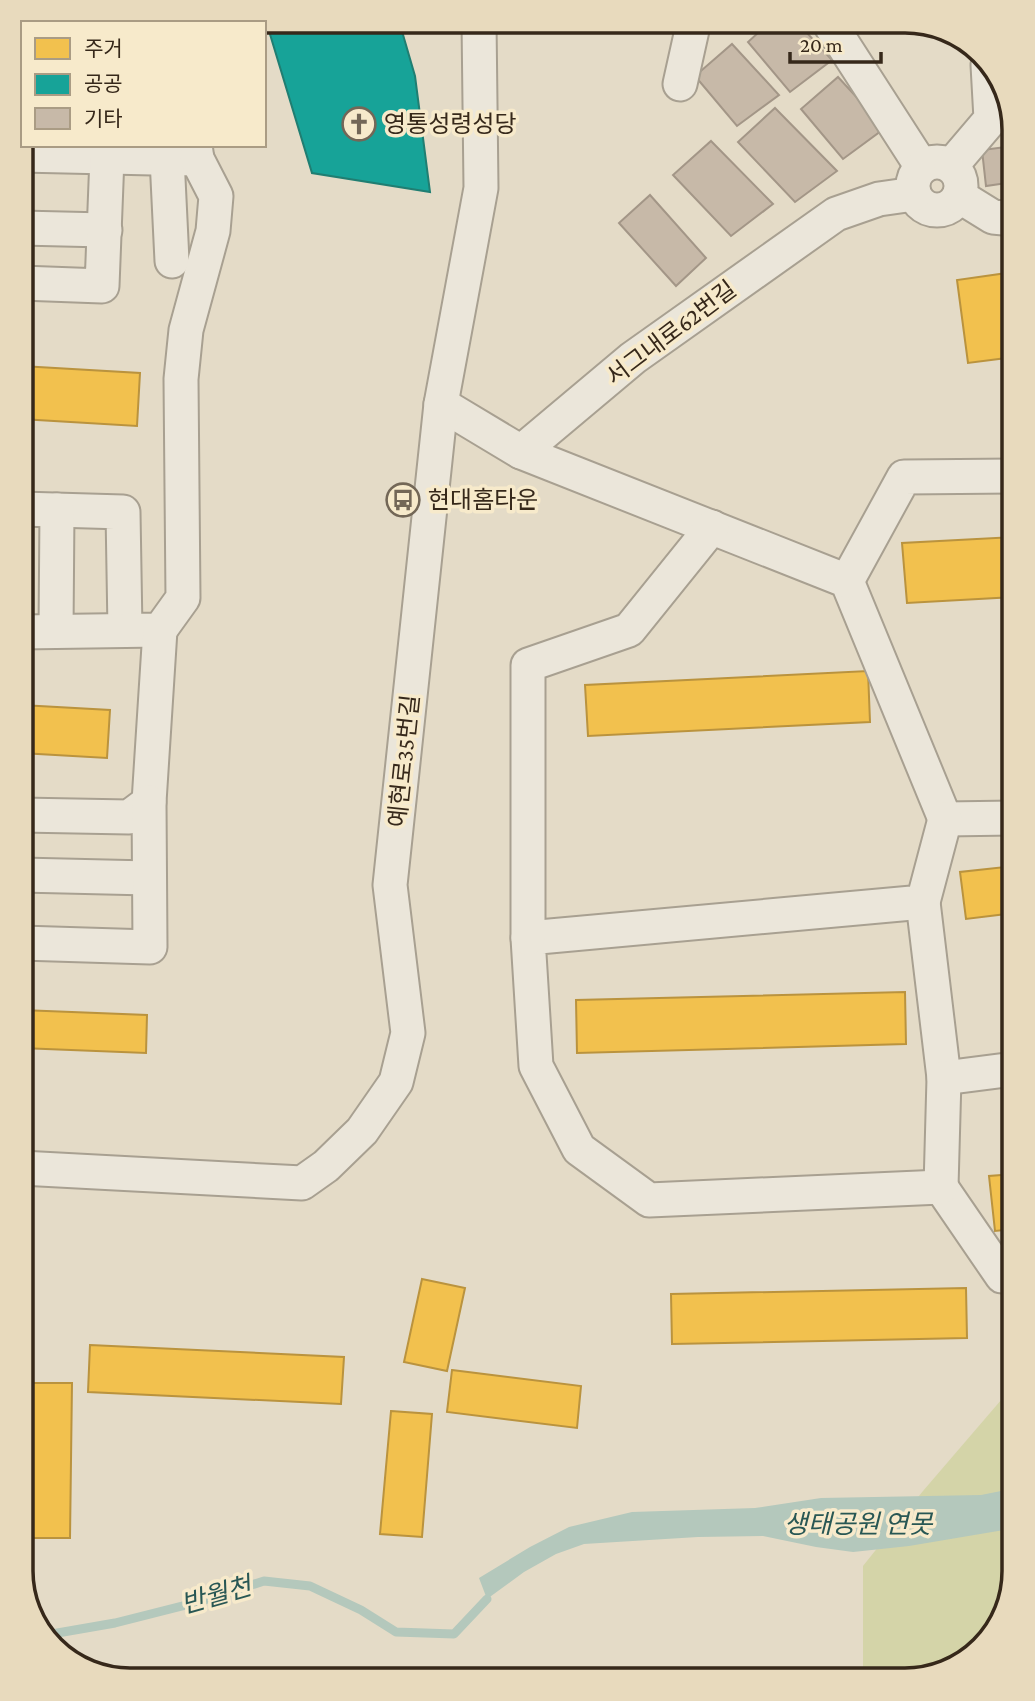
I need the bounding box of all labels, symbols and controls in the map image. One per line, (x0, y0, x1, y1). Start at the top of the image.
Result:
legend (21, 21, 266, 147)
scale bar (790, 21, 881, 65)
text: 20 m (800, 33, 843, 57)
text: 주거 (84, 37, 123, 61)
text: 공공 (84, 72, 123, 96)
church icon: 영통성령성당 (340, 105, 378, 143)
text: 기타 (84, 107, 123, 131)
place label: 영통성령성당 (384, 110, 516, 137)
street label: 서그내로62번길 (600, 275, 741, 390)
bus stop icon: 현대홈타운 (384, 481, 422, 519)
place label: 현대홈타운 (428, 486, 538, 513)
street label: 예현로35번길 (383, 693, 424, 829)
water label: 생태공원 연못 (784, 1510, 934, 1539)
water label: 반월천 (178, 1571, 258, 1619)

